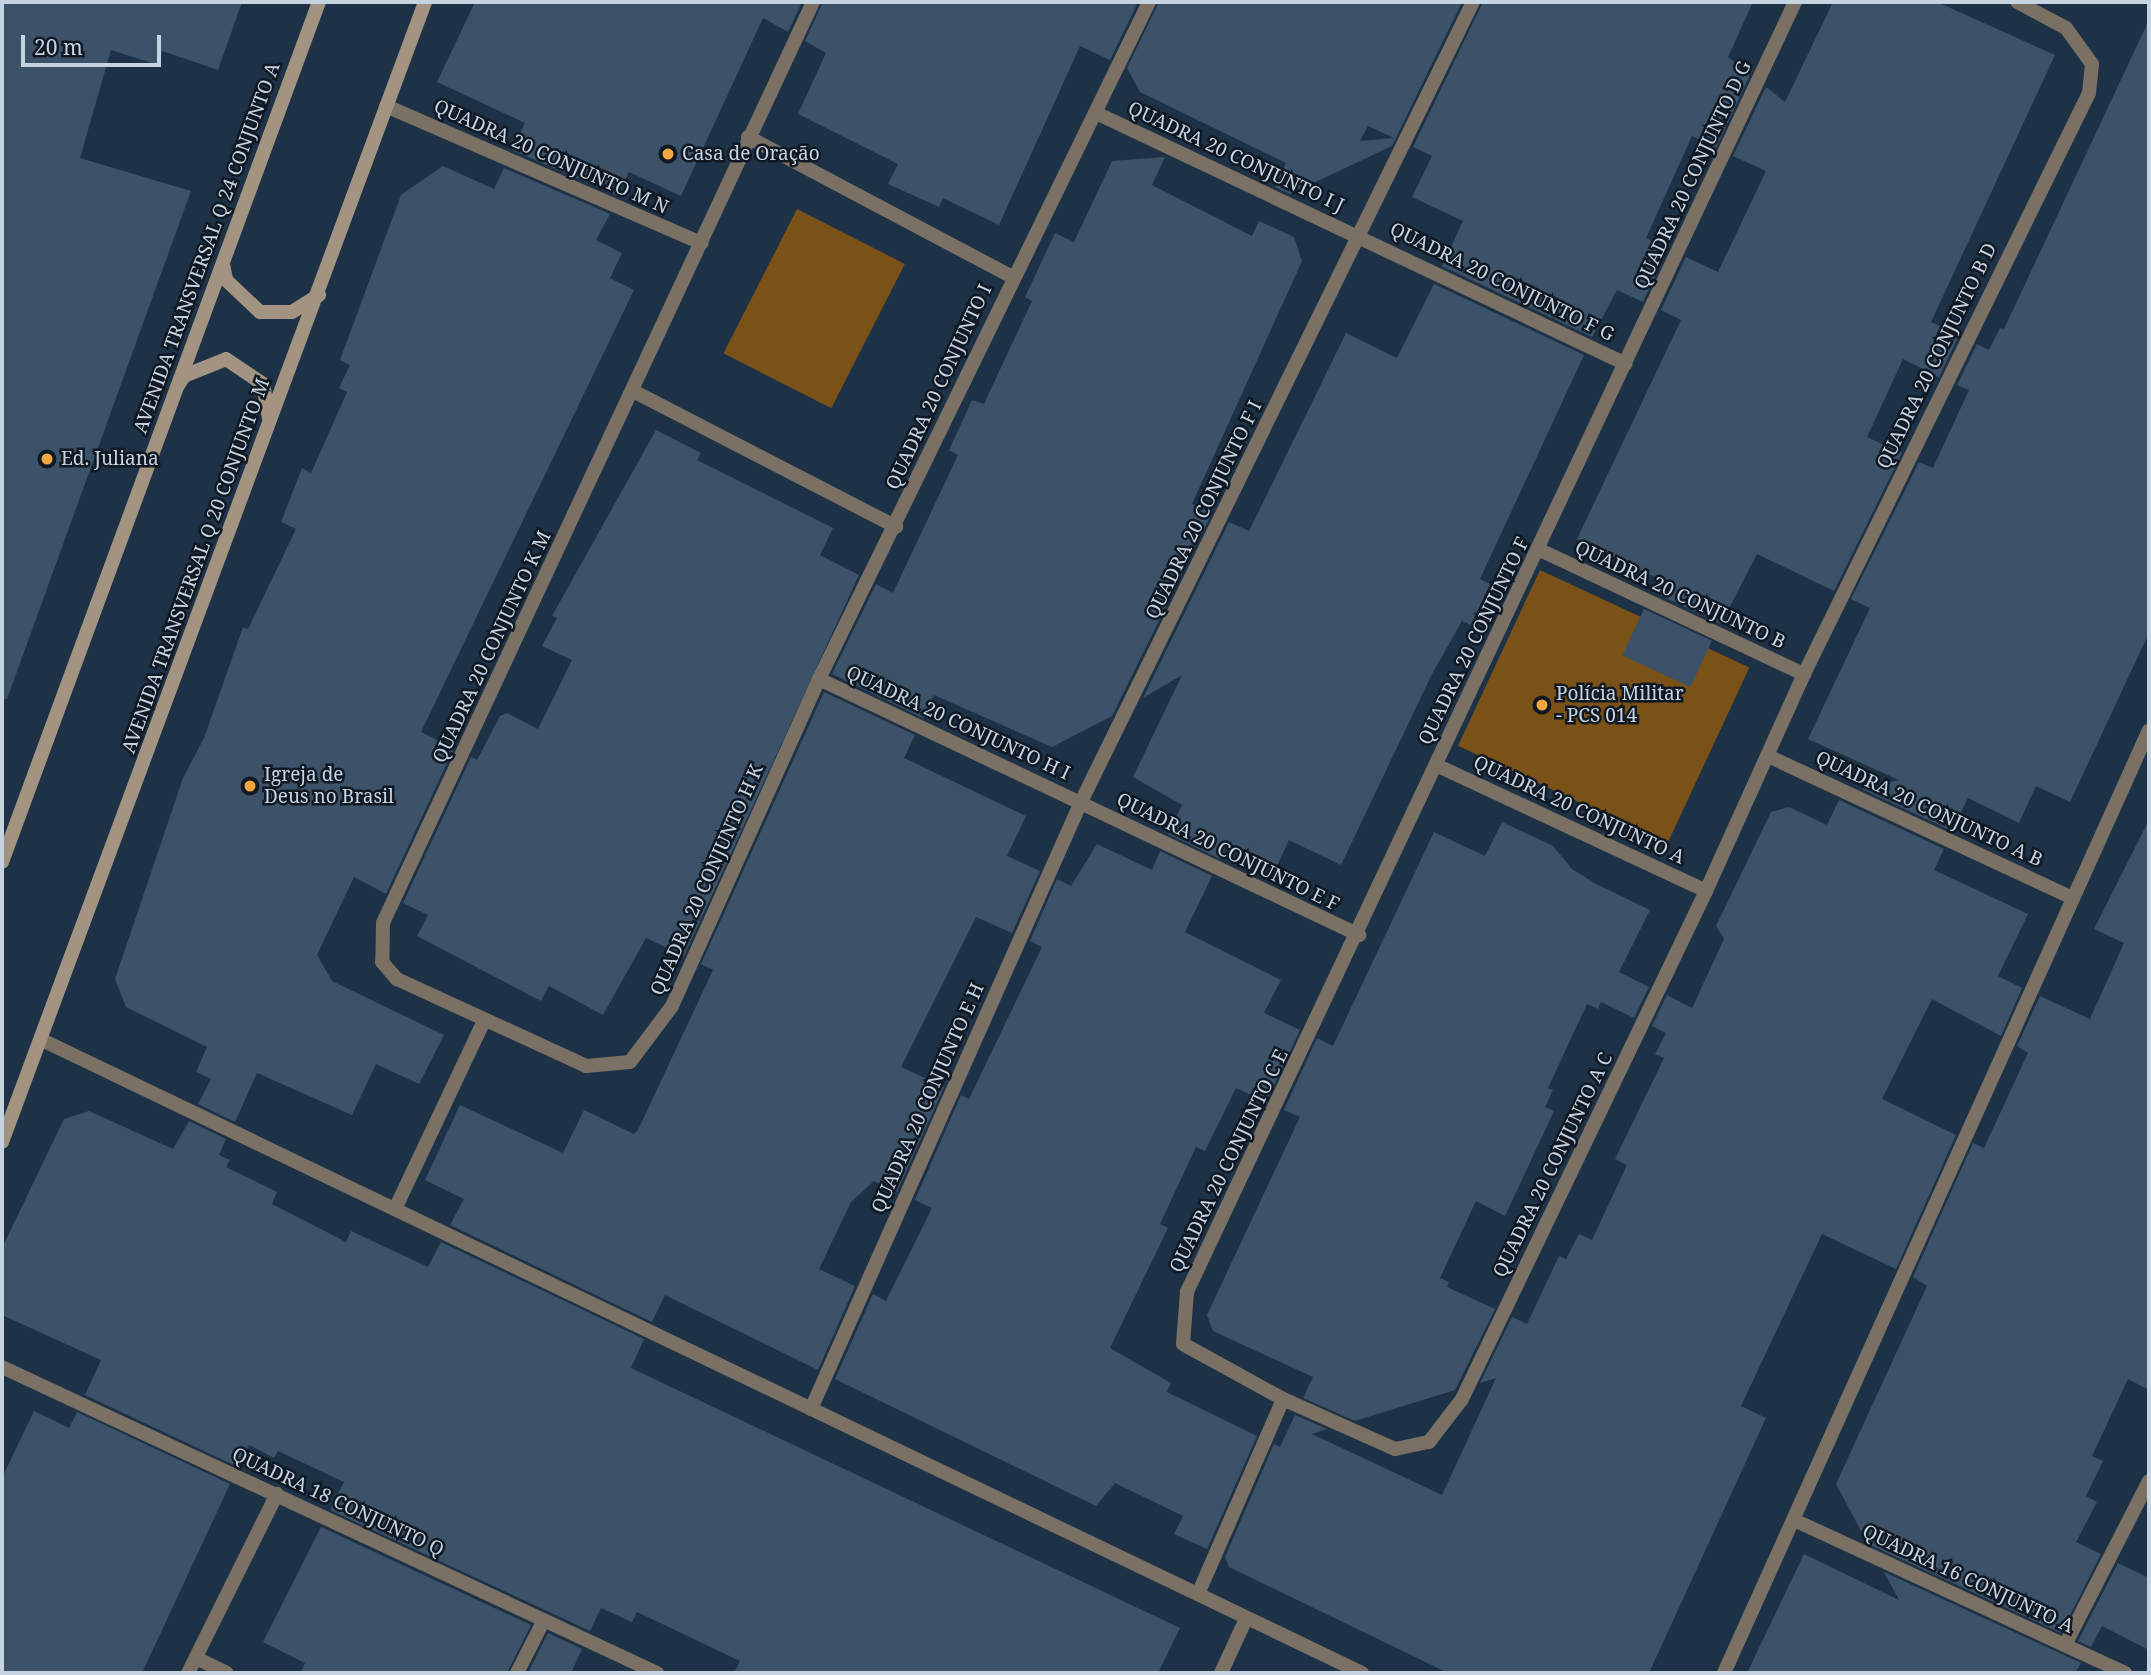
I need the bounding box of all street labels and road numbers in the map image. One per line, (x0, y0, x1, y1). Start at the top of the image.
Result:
street label: QUADRA 20 CONJUNTO D G (1630, 57, 1756, 293)
street label: AVENIDA TRANSVERSAL Q 24 CONJUNTO A (129, 59, 285, 437)
street label: QUADRA 20 CONJUNTO M N (430, 95, 672, 219)
street label: QUADRA 20 CONJUNTO I J (1124, 97, 1348, 217)
street label: QUADRA 20 CONJUNTO F G (1386, 218, 1618, 346)
street label: QUADRA 20 CONJUNTO B D (1872, 239, 2002, 473)
street label: QUADRA 20 CONJUNTO I (881, 281, 997, 493)
street label: AVENIDA TRANSVERSAL Q 20 CONJUNTO M (117, 375, 275, 757)
street label: QUADRA 20 CONJUNTO F I (1141, 397, 1267, 623)
street label: QUADRA 20 CONJUNTO K M (428, 528, 556, 766)
street label: QUADRA 20 CONJUNTO F (1414, 533, 1534, 749)
street label: QUADRA 20 CONJUNTO B (1571, 536, 1789, 654)
street label: QUADRA 20 CONJUNTO H I (843, 661, 1073, 785)
street label: QUADRA 20 CONJUNTO A B (1812, 746, 2046, 872)
street label: QUADRA 20 CONJUNTO A (1470, 751, 1688, 869)
street label: QUADRA 20 CONJUNTO H K (646, 761, 768, 999)
street label: QUADRA 20 CONJUNTO E F (1113, 788, 1343, 916)
street label: QUADRA 20 CONJUNTO E H (867, 980, 989, 1216)
street label: QUADRA 20 CONJUNTO C E (1165, 1046, 1293, 1276)
street label: QUADRA 20 CONJUNTO A C (1489, 1049, 1617, 1281)
street label: QUADRA 18 CONJUNTO Q (228, 1443, 448, 1561)
street label: QUADRA 16 CONJUNTO A (1859, 1520, 2077, 1638)

